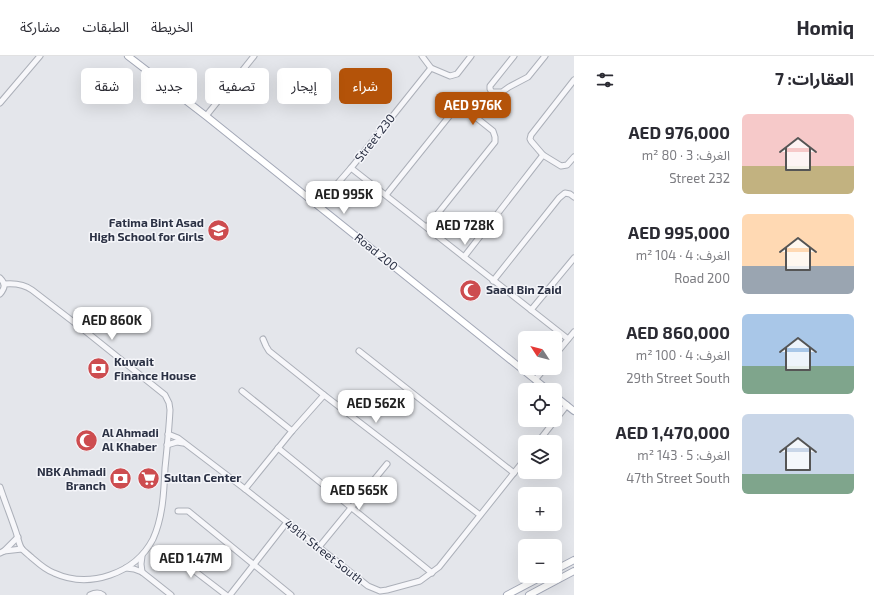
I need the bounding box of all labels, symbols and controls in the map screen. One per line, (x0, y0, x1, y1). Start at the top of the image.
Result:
text: Homiq (796, 16, 854, 39)
text: مشاركة (20, 18, 60, 35)
text: الطبقات (82, 18, 129, 35)
text: الخريطة (151, 18, 193, 35)
chip: شقة (81, 68, 133, 104)
chip: جديد (141, 68, 197, 104)
chip: تصفية (205, 68, 269, 104)
chip: إيجار (277, 68, 331, 104)
chip: شراء (339, 68, 392, 104)
text: العقارات: 7 (775, 68, 854, 88)
icon: filters (594, 69, 616, 91)
pin: AED 976K (432, 92, 514, 126)
text: AED 976K (444, 97, 502, 113)
street label: Street 230 (351, 111, 397, 164)
text: AED 976,000 (628, 122, 730, 142)
icon: home (774, 130, 822, 178)
text: الغرف: 3 · 80 m² (642, 147, 730, 163)
text: Street 232 (669, 170, 730, 186)
pin: AED 995K (303, 181, 385, 215)
text: AED 995K (315, 186, 373, 202)
pin: AED 728K (424, 212, 506, 246)
place label: Fatima Bint Asad High School for Girls (89, 215, 204, 243)
school or university icon: Fatima Bint Asad High School for Girls (206, 217, 232, 243)
text: AED 728K (436, 217, 494, 233)
text: AED 995,000 (628, 222, 730, 242)
street label: Road 200 (352, 230, 401, 273)
icon: home (774, 230, 822, 278)
text: الغرف: 4 · 104 m² (636, 247, 730, 263)
text: Road 200 (674, 270, 730, 286)
mosque icon: Saad Bin Zaid (458, 277, 484, 303)
place label: Saad Bin Zaid (486, 282, 562, 296)
pin: AED 860K (71, 307, 153, 341)
text: AED 860K (82, 312, 142, 328)
text: AED 860,000 (626, 322, 730, 342)
icon: home (774, 330, 822, 378)
north arrow (518, 331, 562, 375)
map controls (518, 331, 562, 583)
text: الغرف: 4 · 100 m² (636, 347, 730, 363)
place label: Kuwait Finance House (114, 354, 197, 382)
bank icon: Kuwait Finance House (85, 356, 111, 382)
text: 29th Street South (626, 370, 730, 386)
button: locate (518, 383, 562, 427)
pin: AED 562K (335, 390, 417, 424)
text: AED 562K (347, 395, 405, 411)
text: AED 1,470,000 (616, 422, 730, 442)
place label: Al Ahmadi Al Khaber (102, 425, 159, 453)
mosque icon: Al Ahmadi Al Khaber (74, 427, 100, 453)
icon: home (774, 430, 822, 478)
button: layers (518, 435, 562, 479)
text: الغرف: 5 · 143 m² (637, 447, 730, 463)
place label: NBK Ahmadi Branch (37, 464, 106, 492)
supermarket icon: Sultan Center (135, 465, 161, 491)
bank icon: NBK Ahmadi Branch (108, 466, 134, 492)
place label: Sultan Center (164, 470, 241, 484)
text: 47th Street South (626, 470, 730, 486)
pin: AED 565K (318, 477, 400, 511)
text: AED 565K (330, 482, 388, 498)
button: + (518, 487, 562, 531)
street label: 49th Street South (282, 516, 367, 586)
button: − (518, 539, 562, 583)
pin: AED 1.47M (145, 545, 237, 579)
text: AED 1.47M (159, 550, 223, 566)

